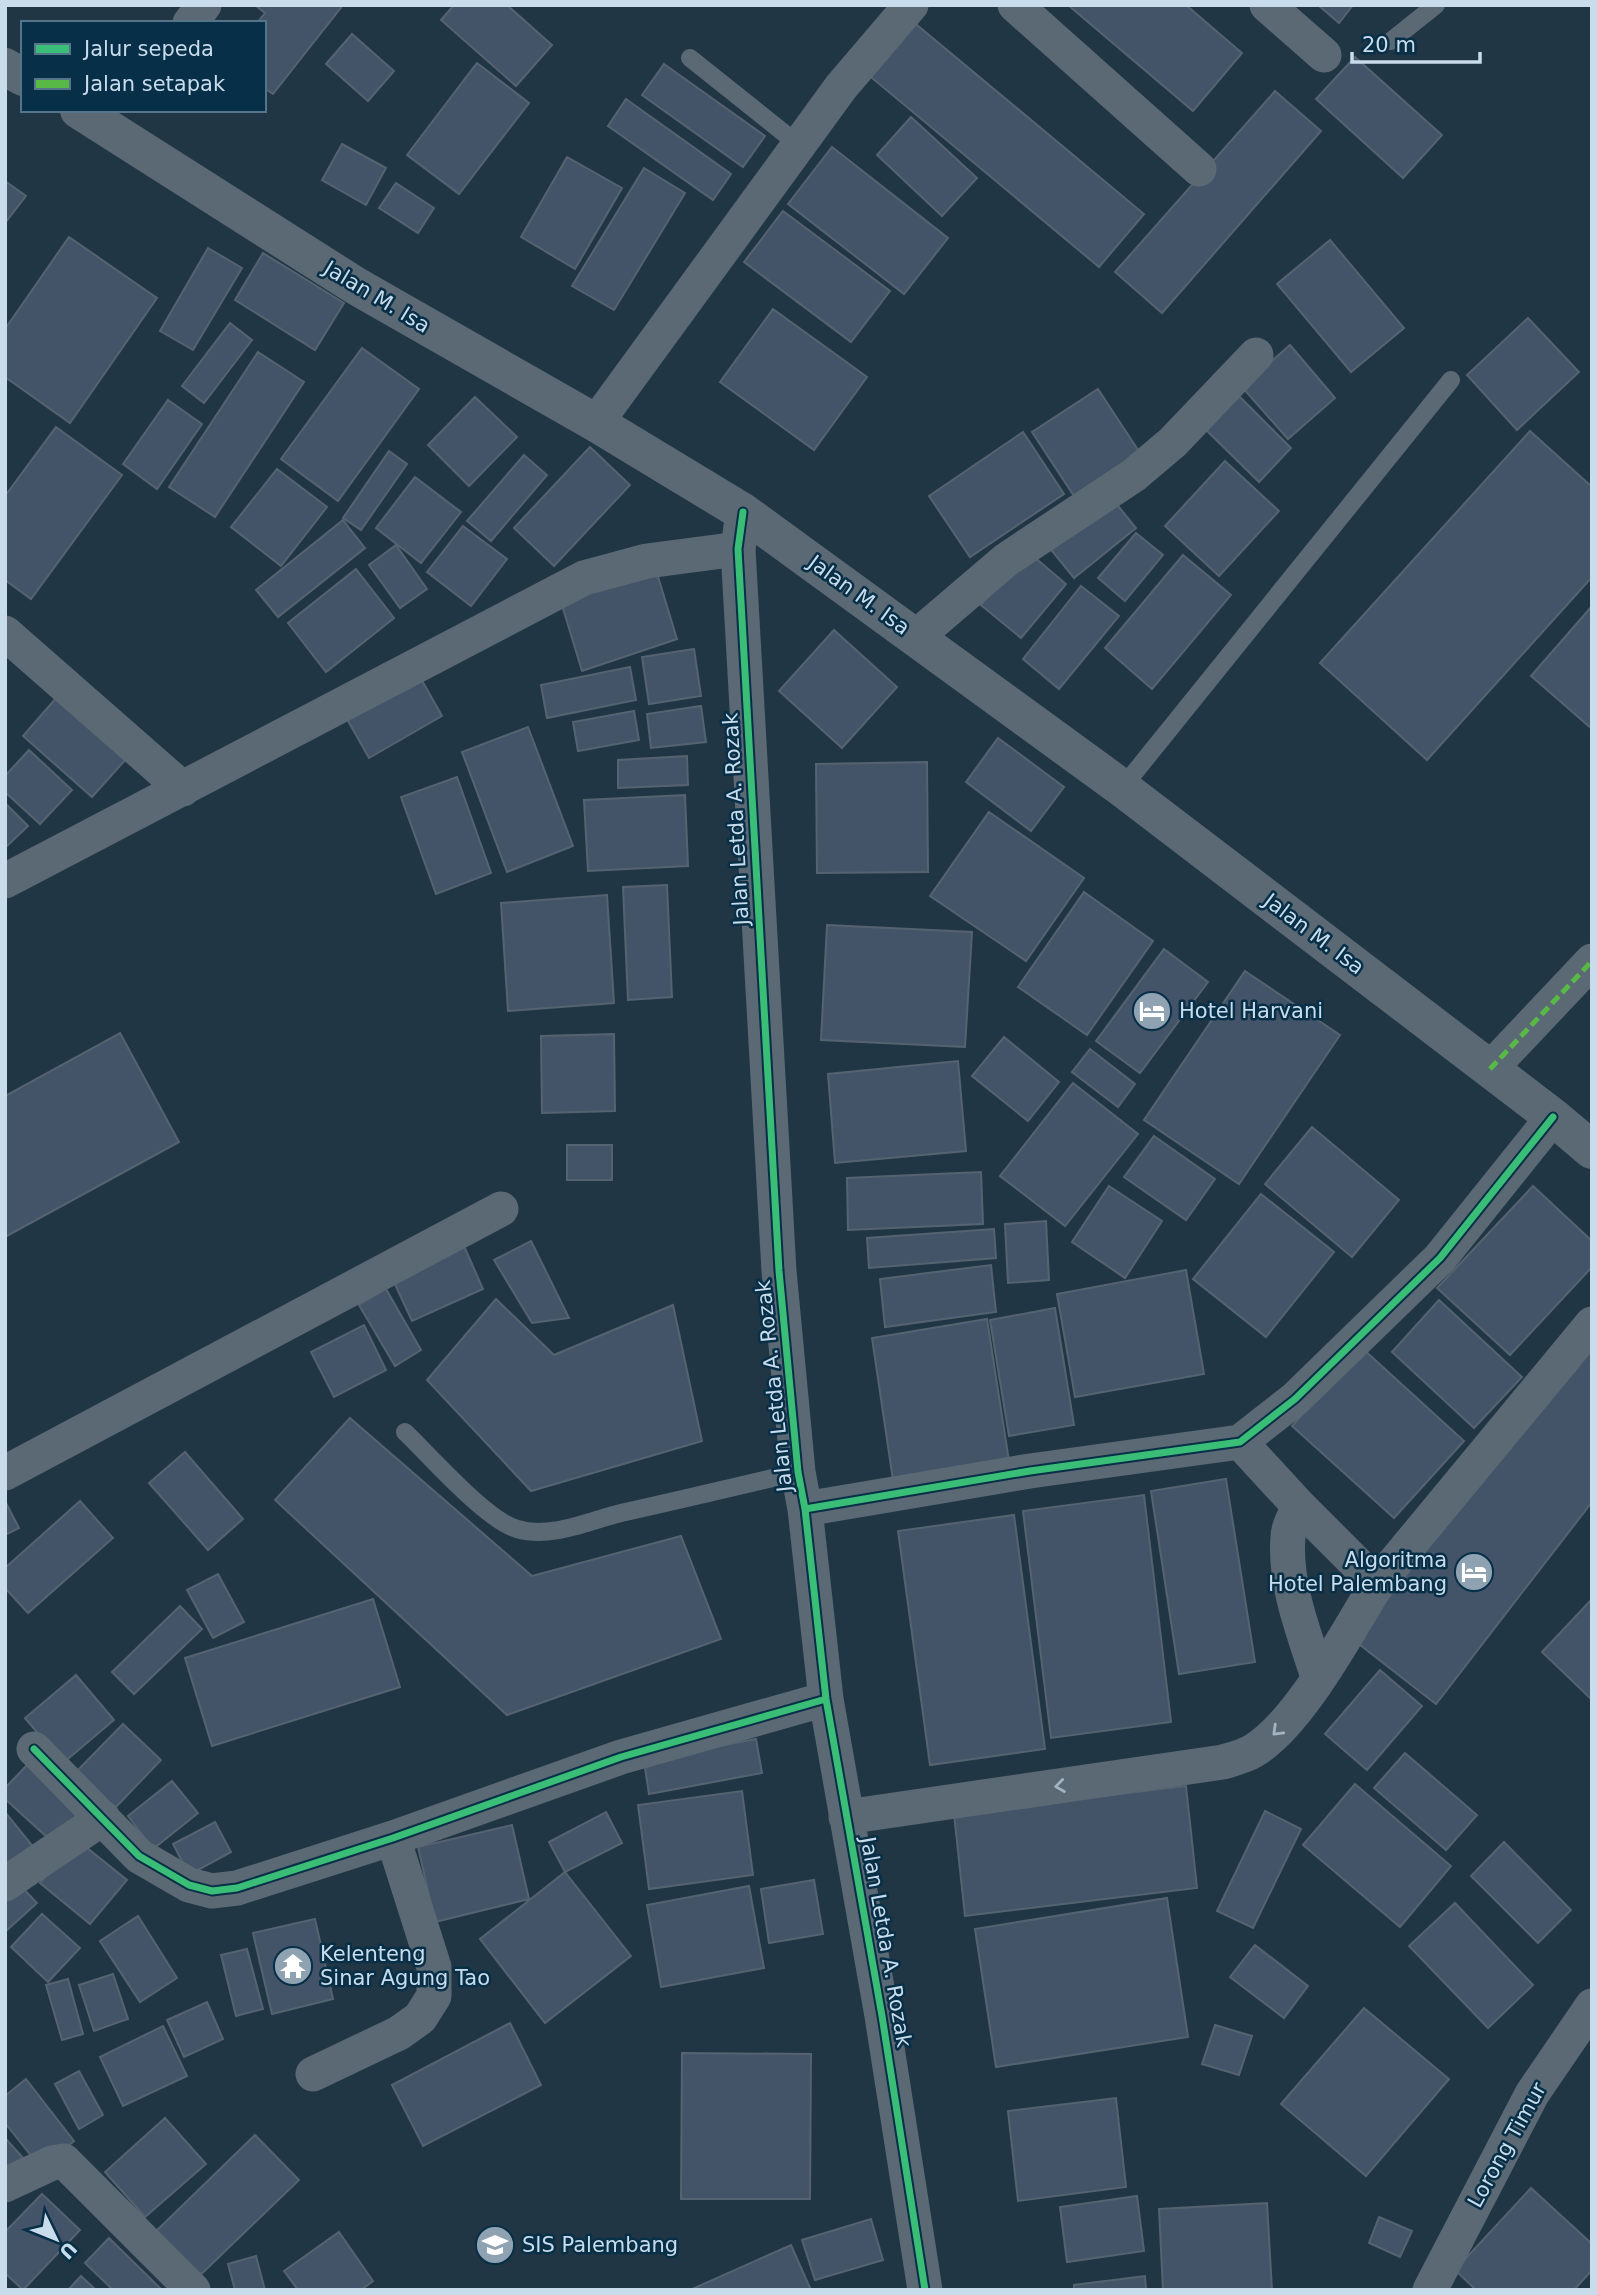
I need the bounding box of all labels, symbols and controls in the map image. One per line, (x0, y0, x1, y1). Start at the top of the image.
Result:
legend (21, 21, 266, 112)
scale bar (1352, 21, 1480, 65)
text: 20 m (1362, 33, 1416, 57)
text: Jalur sepeda (82, 37, 214, 61)
text: Jalan setapak (82, 72, 226, 96)
street label: Jalan M. Isa (318, 255, 434, 338)
street label: Jalan M. Isa (802, 549, 914, 640)
street label: Jalan Letda A. Rozak (718, 711, 754, 928)
street label: Jalan M. Isa (1258, 887, 1369, 979)
hotel icon: Hotel Harvani (1131, 990, 1173, 1032)
place label: Hotel Harvani (1179, 999, 1323, 1023)
street label: Jalan Letda A. Rozak (751, 1278, 797, 1495)
place label: Algoritma Hotel Palembang (1268, 1548, 1447, 1596)
hotel icon: Algoritma Hotel Palembang (1453, 1551, 1495, 1593)
one-way arrow (1272, 1723, 1285, 1736)
one-way arrow (1055, 1778, 1066, 1793)
street label: Jalan Letda A. Rozak (855, 1833, 916, 2050)
place label: Kelenteng Sinar Agung Tao (320, 1942, 490, 1990)
temple icon: Kelenteng Sinar Agung Tao (272, 1945, 314, 1987)
street label: Lorong Timur (1463, 2078, 1551, 2212)
north arrow (21, 2204, 91, 2274)
school or university icon: SIS Palembang (474, 2224, 516, 2266)
place label: SIS Palembang (522, 2233, 678, 2257)
text: U (55, 2237, 82, 2264)

